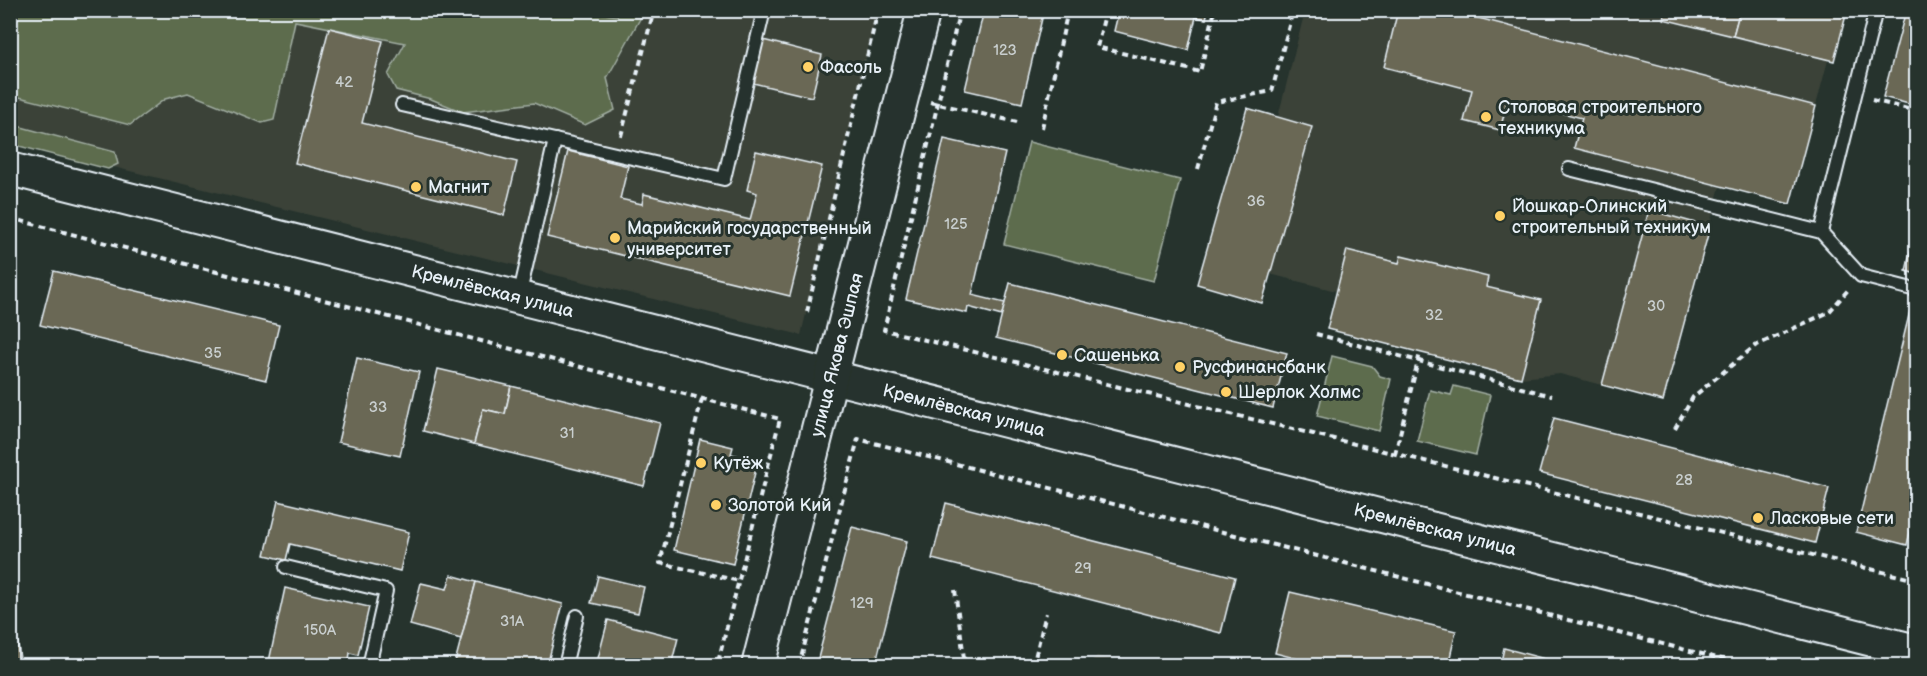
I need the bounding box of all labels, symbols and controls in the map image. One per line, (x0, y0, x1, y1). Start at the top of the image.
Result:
house number: 123 (993, 41, 1017, 60)
place label: Фасоль (820, 57, 882, 78)
marker: Фасоль (801, 60, 815, 74)
house number: 42 (335, 73, 353, 92)
place label: Столовая строительного техникума (1498, 97, 1702, 139)
marker: Столовая строительного техникума (1479, 110, 1493, 124)
place label: Магнит (428, 177, 490, 198)
marker: Магнит (409, 180, 423, 194)
house number: 36 (1247, 192, 1265, 211)
place label: Йошкар-Олинский строительный техникум (1512, 196, 1711, 238)
marker: Йошкар-Олинский строительный техникум (1493, 209, 1507, 223)
house number: 125 (944, 215, 968, 234)
place label: Марийский государственный университет (627, 218, 872, 260)
marker: Марийский государственный университет (608, 231, 622, 245)
street label: Кремлёвская улица (409, 261, 576, 322)
street label: улица Якова Эшпая (806, 271, 868, 439)
house number: 30 (1647, 297, 1665, 316)
house number: 32 (1425, 306, 1443, 325)
house number: 35 (204, 344, 222, 363)
place label: Сашенька (1074, 345, 1160, 366)
marker: Сашенька (1055, 348, 1069, 362)
place label: Русфинансбанк (1192, 357, 1326, 378)
marker: Русфинансбанк (1173, 360, 1187, 374)
street label: Кремлёвская улица (880, 380, 1048, 441)
place label: Шерлок Холмс (1238, 382, 1361, 403)
marker: Шерлок Холмс (1219, 385, 1233, 399)
house number: 33 (369, 398, 387, 417)
house number: 31 (559, 424, 575, 443)
place label: Кутёж (713, 453, 764, 474)
marker: Кутёж (694, 456, 708, 470)
house number: 28 (1675, 471, 1693, 490)
place label: Золотой Кий (728, 495, 832, 516)
marker: Золотой Кий (709, 498, 723, 512)
street label: Кремлёвская улица (1352, 499, 1519, 561)
place label: Ласковые сети (1769, 508, 1894, 529)
marker: Ласковые сети (1751, 511, 1765, 525)
house number: 29 (1074, 559, 1092, 578)
house number: 129 (850, 594, 874, 613)
house number: 31А (500, 612, 525, 631)
house number: 150А (304, 621, 337, 640)

